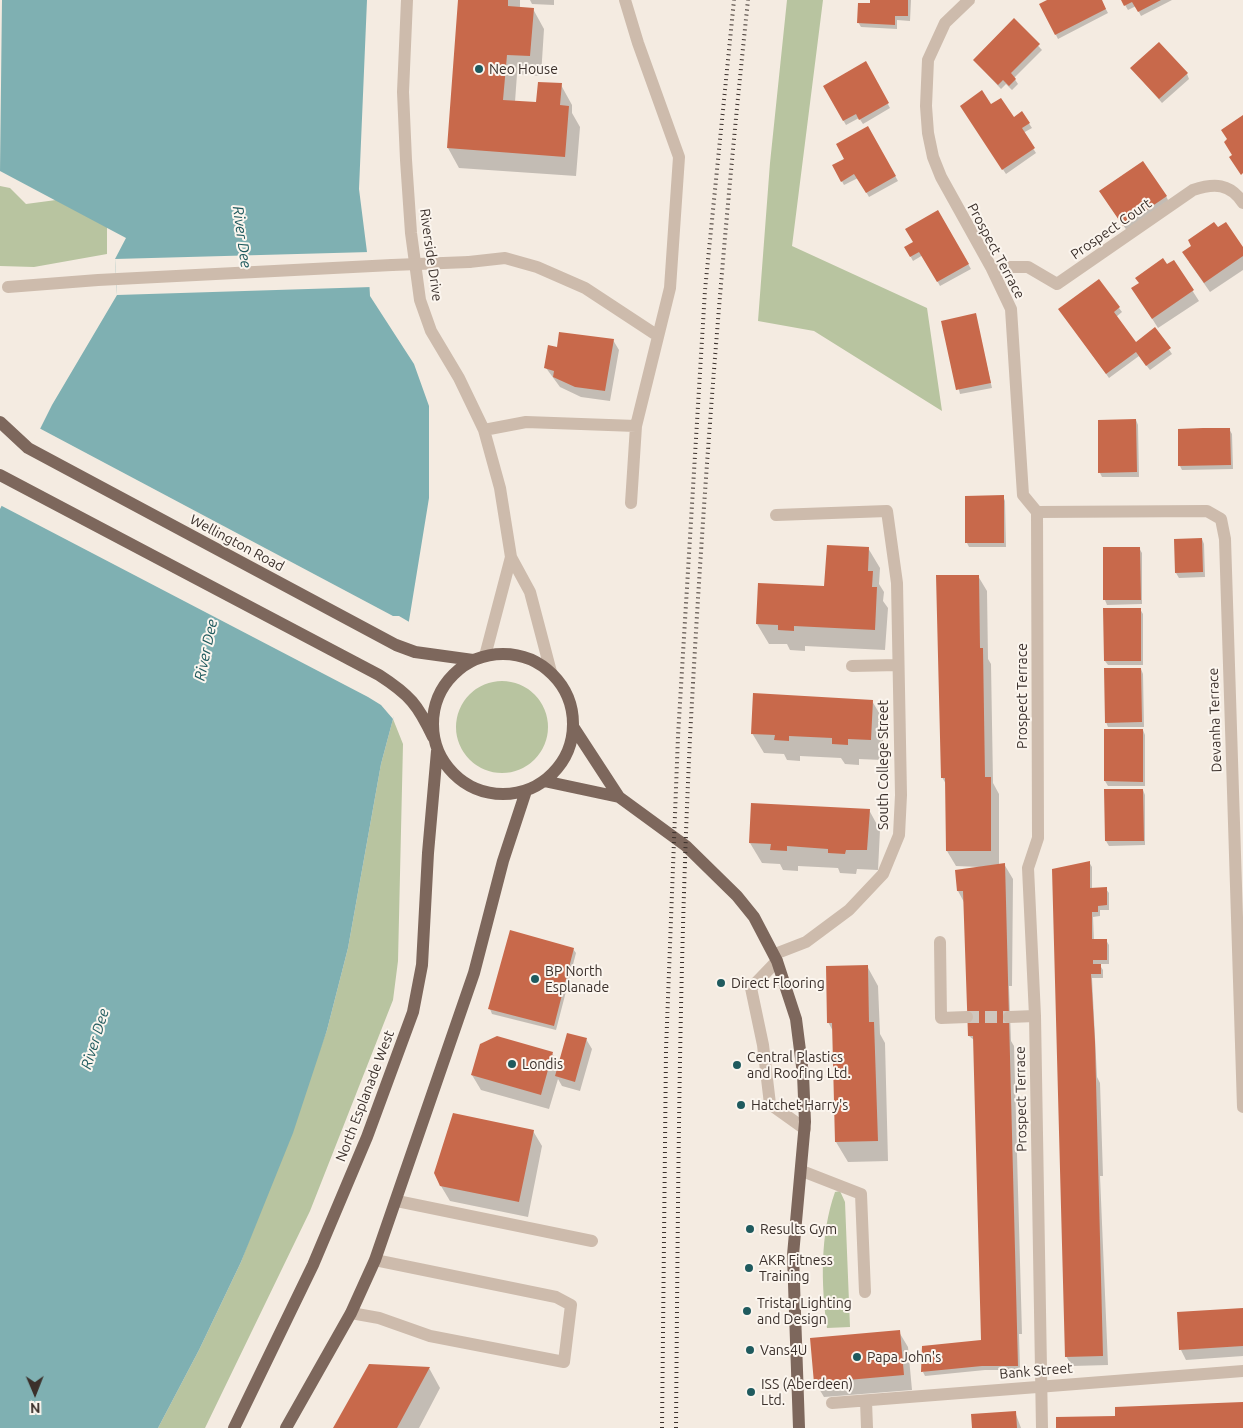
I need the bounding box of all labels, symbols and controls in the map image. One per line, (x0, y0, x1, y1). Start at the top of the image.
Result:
place label: Neo House (489, 61, 558, 77)
marker: Neo House (473, 63, 485, 75)
street label: Prospect Court (1067, 195, 1155, 263)
street label: Prospect Terrace (964, 200, 1028, 302)
water label: River Dee (229, 205, 255, 269)
street label: Riverside Drive (416, 207, 446, 303)
street label: Wellington Road (187, 511, 287, 575)
water label: River Dee (191, 618, 221, 682)
street label: Prospect Terrace (1014, 643, 1030, 749)
street label: Devanha Terrace (1205, 667, 1225, 773)
street label: South College Street (875, 700, 891, 830)
place label: BP North Esplanade (545, 963, 609, 996)
marker: BP North Esplanade (529, 973, 541, 985)
place label: Direct Flooring (731, 975, 825, 991)
marker: Direct Flooring (715, 977, 727, 989)
water label: River Dee (77, 1007, 113, 1071)
street label: North Esplanade West (332, 1028, 398, 1164)
street label: Prospect Terrace (1012, 1046, 1030, 1152)
place label: Central Plastics and Roofing Ltd. (747, 1049, 851, 1082)
place label: Londis (522, 1056, 563, 1072)
marker: Londis (506, 1058, 518, 1070)
marker: Central Plastics and Roofing Ltd. (731, 1059, 743, 1071)
place label: Hatchet Harry's (751, 1097, 848, 1113)
marker: Hatchet Harry's (735, 1099, 747, 1111)
place label: Results Gym (760, 1221, 837, 1237)
marker: Results Gym (744, 1223, 756, 1235)
place label: AKR Fitness Training (759, 1252, 833, 1284)
marker: AKR Fitness Training (743, 1262, 755, 1274)
place label: Tristar Lighting and Design (757, 1295, 852, 1328)
marker: Tristar Lighting and Design (741, 1305, 753, 1317)
place label: Vans4U (760, 1342, 807, 1358)
marker: Vans4U (744, 1344, 756, 1356)
place label: Papa John's (867, 1349, 941, 1365)
marker: Papa John's (851, 1351, 863, 1363)
street label: Bank Street (999, 1359, 1073, 1383)
north arrow (10, 1368, 60, 1418)
place label: ISS (Aberdeen) Ltd. (761, 1376, 853, 1408)
marker: ISS (Aberdeen) Ltd. (745, 1386, 757, 1398)
text: N (30, 1400, 41, 1416)

